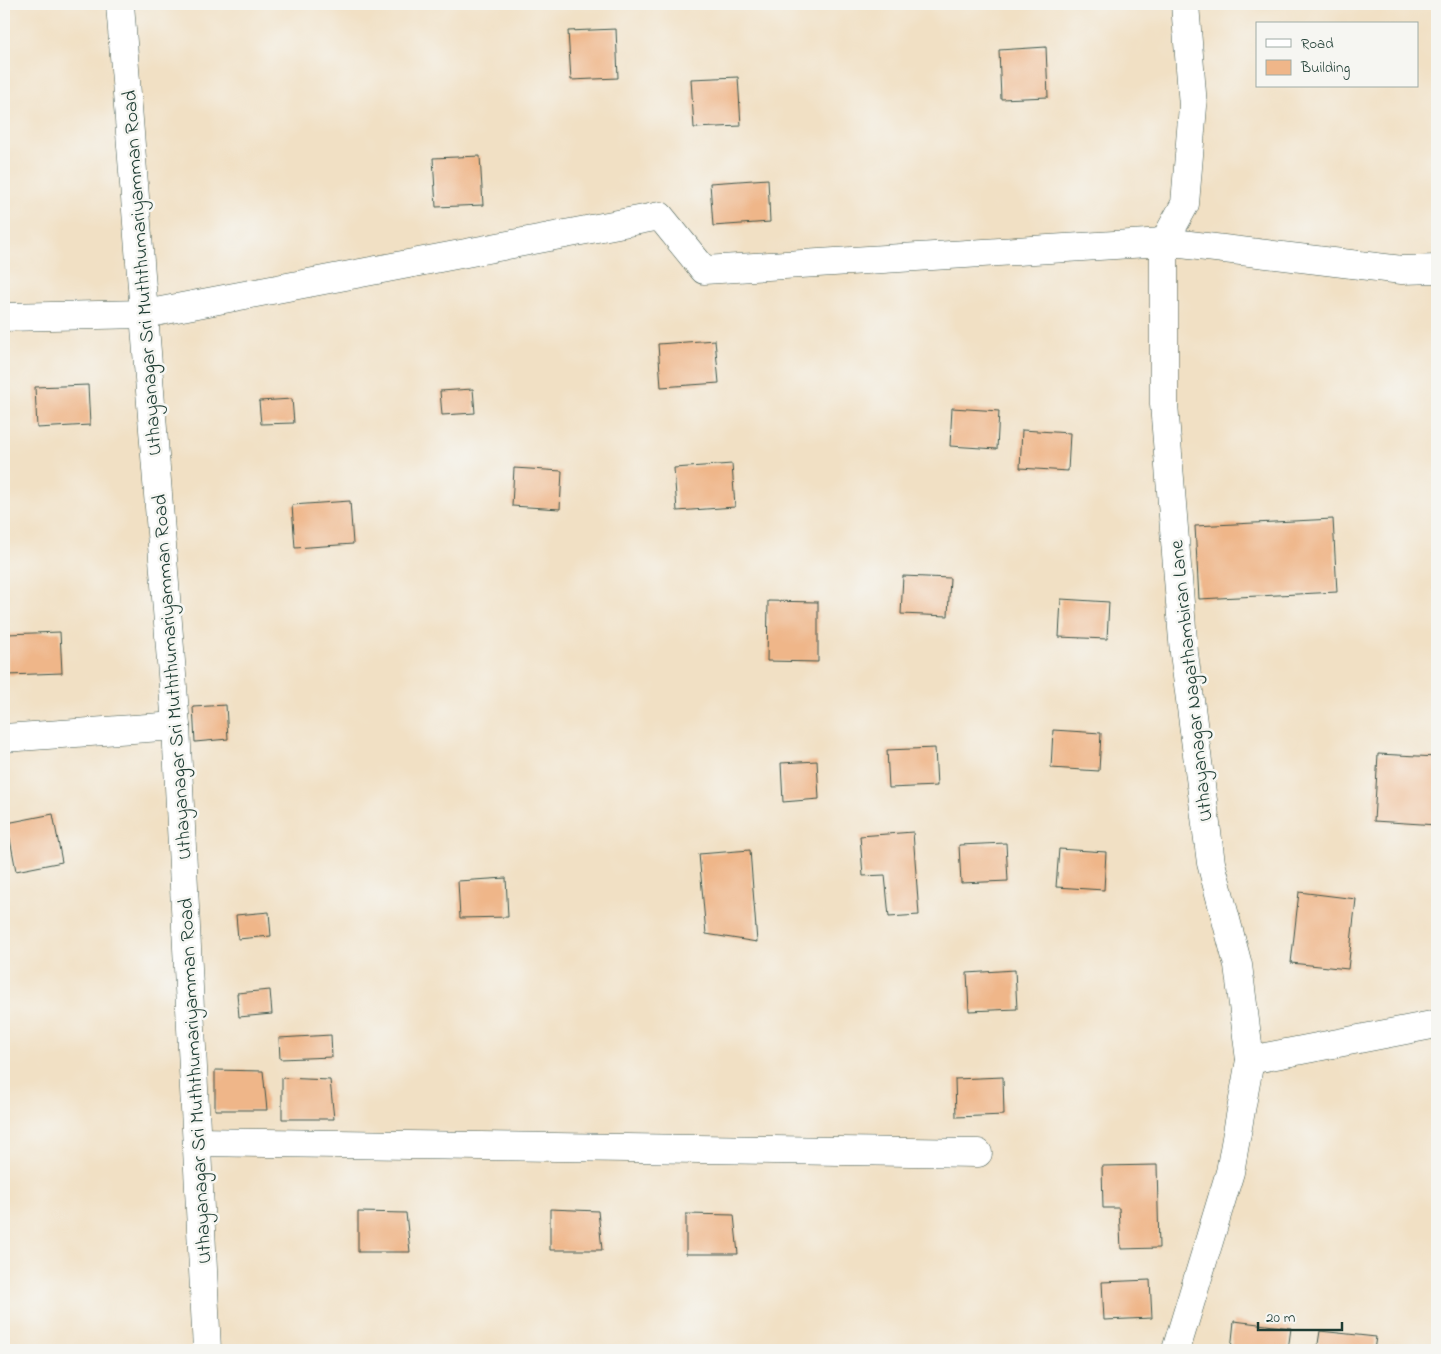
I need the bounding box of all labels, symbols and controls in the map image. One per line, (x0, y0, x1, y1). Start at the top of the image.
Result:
legend (1256, 22, 1418, 88)
text: Road (1301, 33, 1334, 55)
text: Building (1300, 57, 1350, 80)
street label: Uthayanagar Sri Muththumariyamman Road (116, 89, 172, 457)
street label: Uthayanagar Sri Muththumariyamman Road (146, 493, 202, 861)
street label: Uthayanagar Nagathambiran Lane (1163, 538, 1223, 823)
street label: Uthayanagar Sri Muththumariyamman Road (172, 897, 222, 1265)
scale bar (1258, 1299, 1342, 1331)
text: 20 m (1266, 1307, 1296, 1329)

